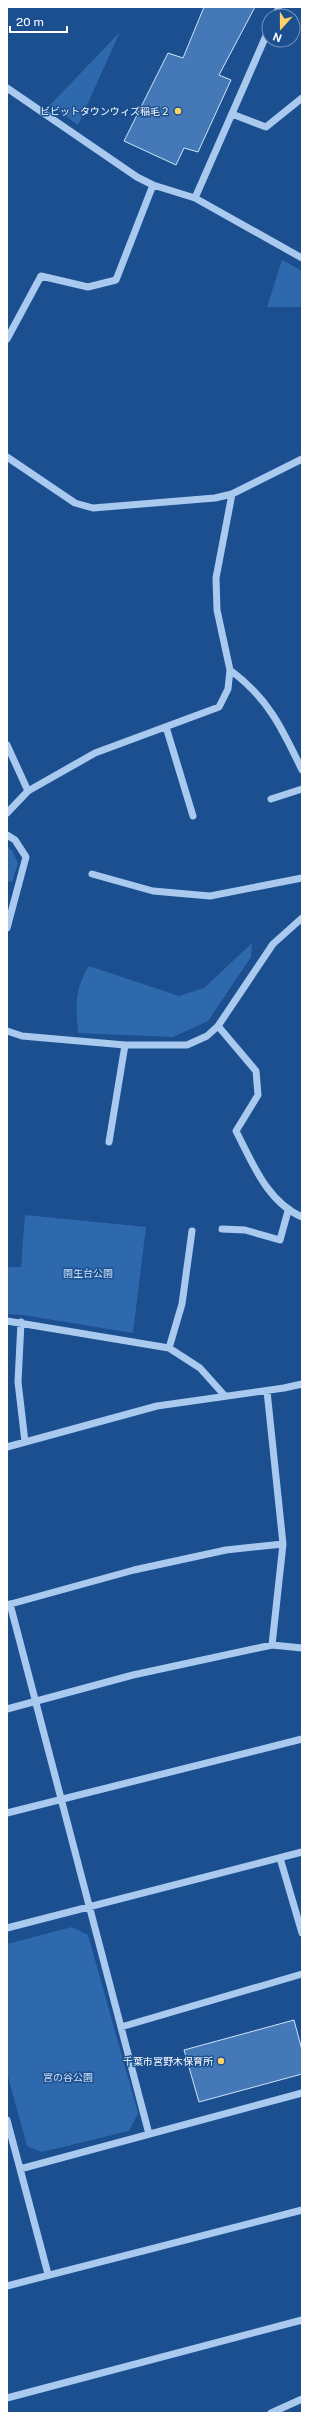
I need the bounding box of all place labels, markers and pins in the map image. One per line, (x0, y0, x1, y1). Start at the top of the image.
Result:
place label: ビビットタウンウィズ稲毛２ (40, 105, 170, 117)
marker: ビビットタウンウィズ稲毛２ (173, 106, 183, 116)
place label: 千葉市宮野木保育所 (123, 2055, 213, 2067)
marker: 千葉市宮野木保育所 (216, 2056, 226, 2066)

